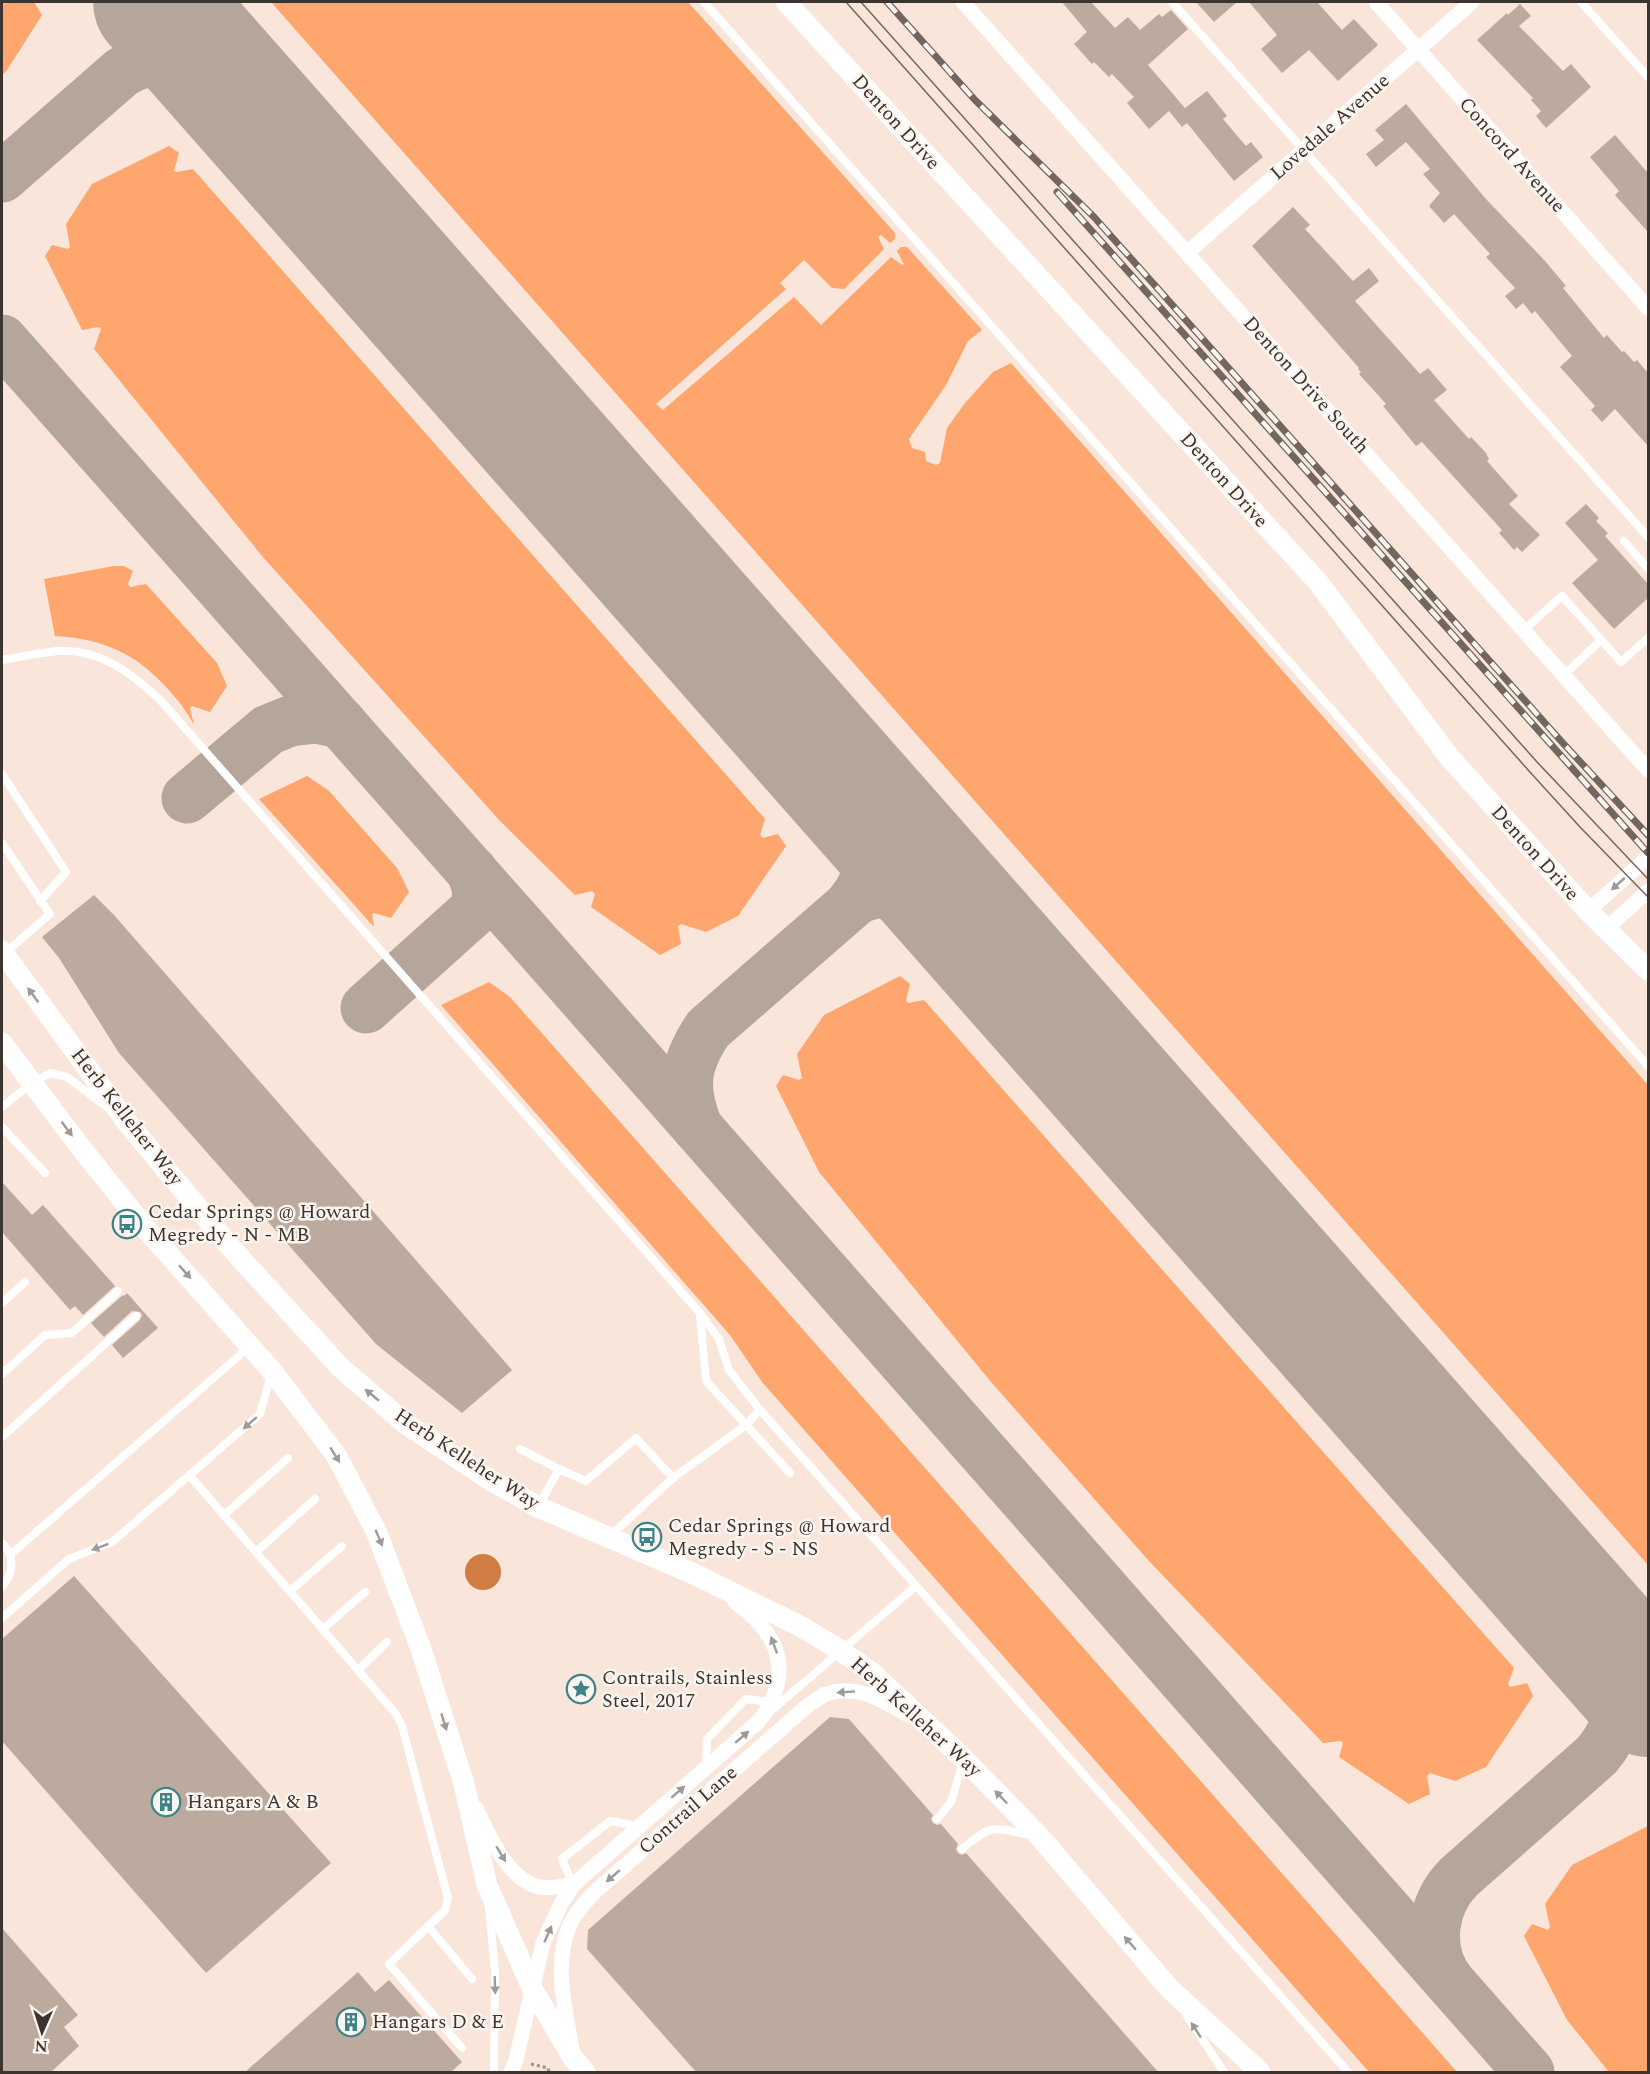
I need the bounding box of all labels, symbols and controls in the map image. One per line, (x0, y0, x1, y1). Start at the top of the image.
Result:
street label: Lovedale Avenue (1263, 66, 1397, 188)
street label: Denton Drive (845, 67, 947, 177)
street label: Concord Avenue (1452, 90, 1572, 220)
street label: Denton Drive South (1236, 309, 1376, 461)
street label: Denton Drive (1173, 425, 1275, 535)
street label: Denton Drive (1484, 798, 1586, 908)
one-way arrow (1611, 877, 1626, 890)
one-way arrow (28, 987, 40, 1002)
street label: Herb Kelleher Way (63, 1042, 191, 1193)
one-way arrow (60, 1122, 72, 1137)
place label: Cedar Springs @ Howard Megredy - N - MB (148, 1197, 370, 1250)
bus stop icon: Cedar Springs @ Howard Megredy - N - MB (111, 1208, 143, 1240)
one-way arrow (178, 1265, 192, 1280)
one-way arrow (364, 1388, 380, 1401)
street label: Herb Kelleher Way (388, 1401, 547, 1518)
one-way arrow (243, 1416, 258, 1429)
one-way arrow (330, 1447, 341, 1463)
place label: Cedar Springs @ Howard Megredy - S - NS (668, 1511, 890, 1564)
bus stop icon: Cedar Springs @ Howard Megredy - S - NS (631, 1521, 663, 1553)
one-way arrow (375, 1529, 384, 1547)
one-way arrow (91, 1542, 109, 1552)
one-way arrow (768, 1636, 778, 1654)
street label: Herb Kelleher Way (844, 1650, 989, 1785)
place label: Contrails, Stainless Steel, 2017 (602, 1663, 773, 1716)
place icon: Contrails, Stainless Steel, 2017 (565, 1673, 597, 1705)
one-way arrow (836, 1687, 855, 1697)
one-way arrow (440, 1713, 449, 1731)
one-way arrow (734, 1730, 749, 1744)
street label: Contrail Lane (632, 1758, 744, 1862)
building icon: Hangars A & B (150, 1786, 182, 1818)
one-way arrow (670, 1786, 686, 1799)
place label: Hangars A & B (187, 1787, 319, 1817)
one-way arrow (995, 1790, 1008, 1805)
one-way arrow (496, 1846, 507, 1862)
one-way arrow (606, 1869, 621, 1882)
one-way arrow (543, 1925, 552, 1942)
one-way arrow (1124, 1935, 1137, 1951)
one-way arrow (490, 1975, 500, 1994)
north arrow (12, 2002, 72, 2062)
building icon: Hangars D & E (335, 2006, 367, 2038)
place label: Hangars D & E (372, 2007, 504, 2037)
one-way arrow (1191, 2022, 1202, 2038)
text: N (34, 2034, 48, 2058)

